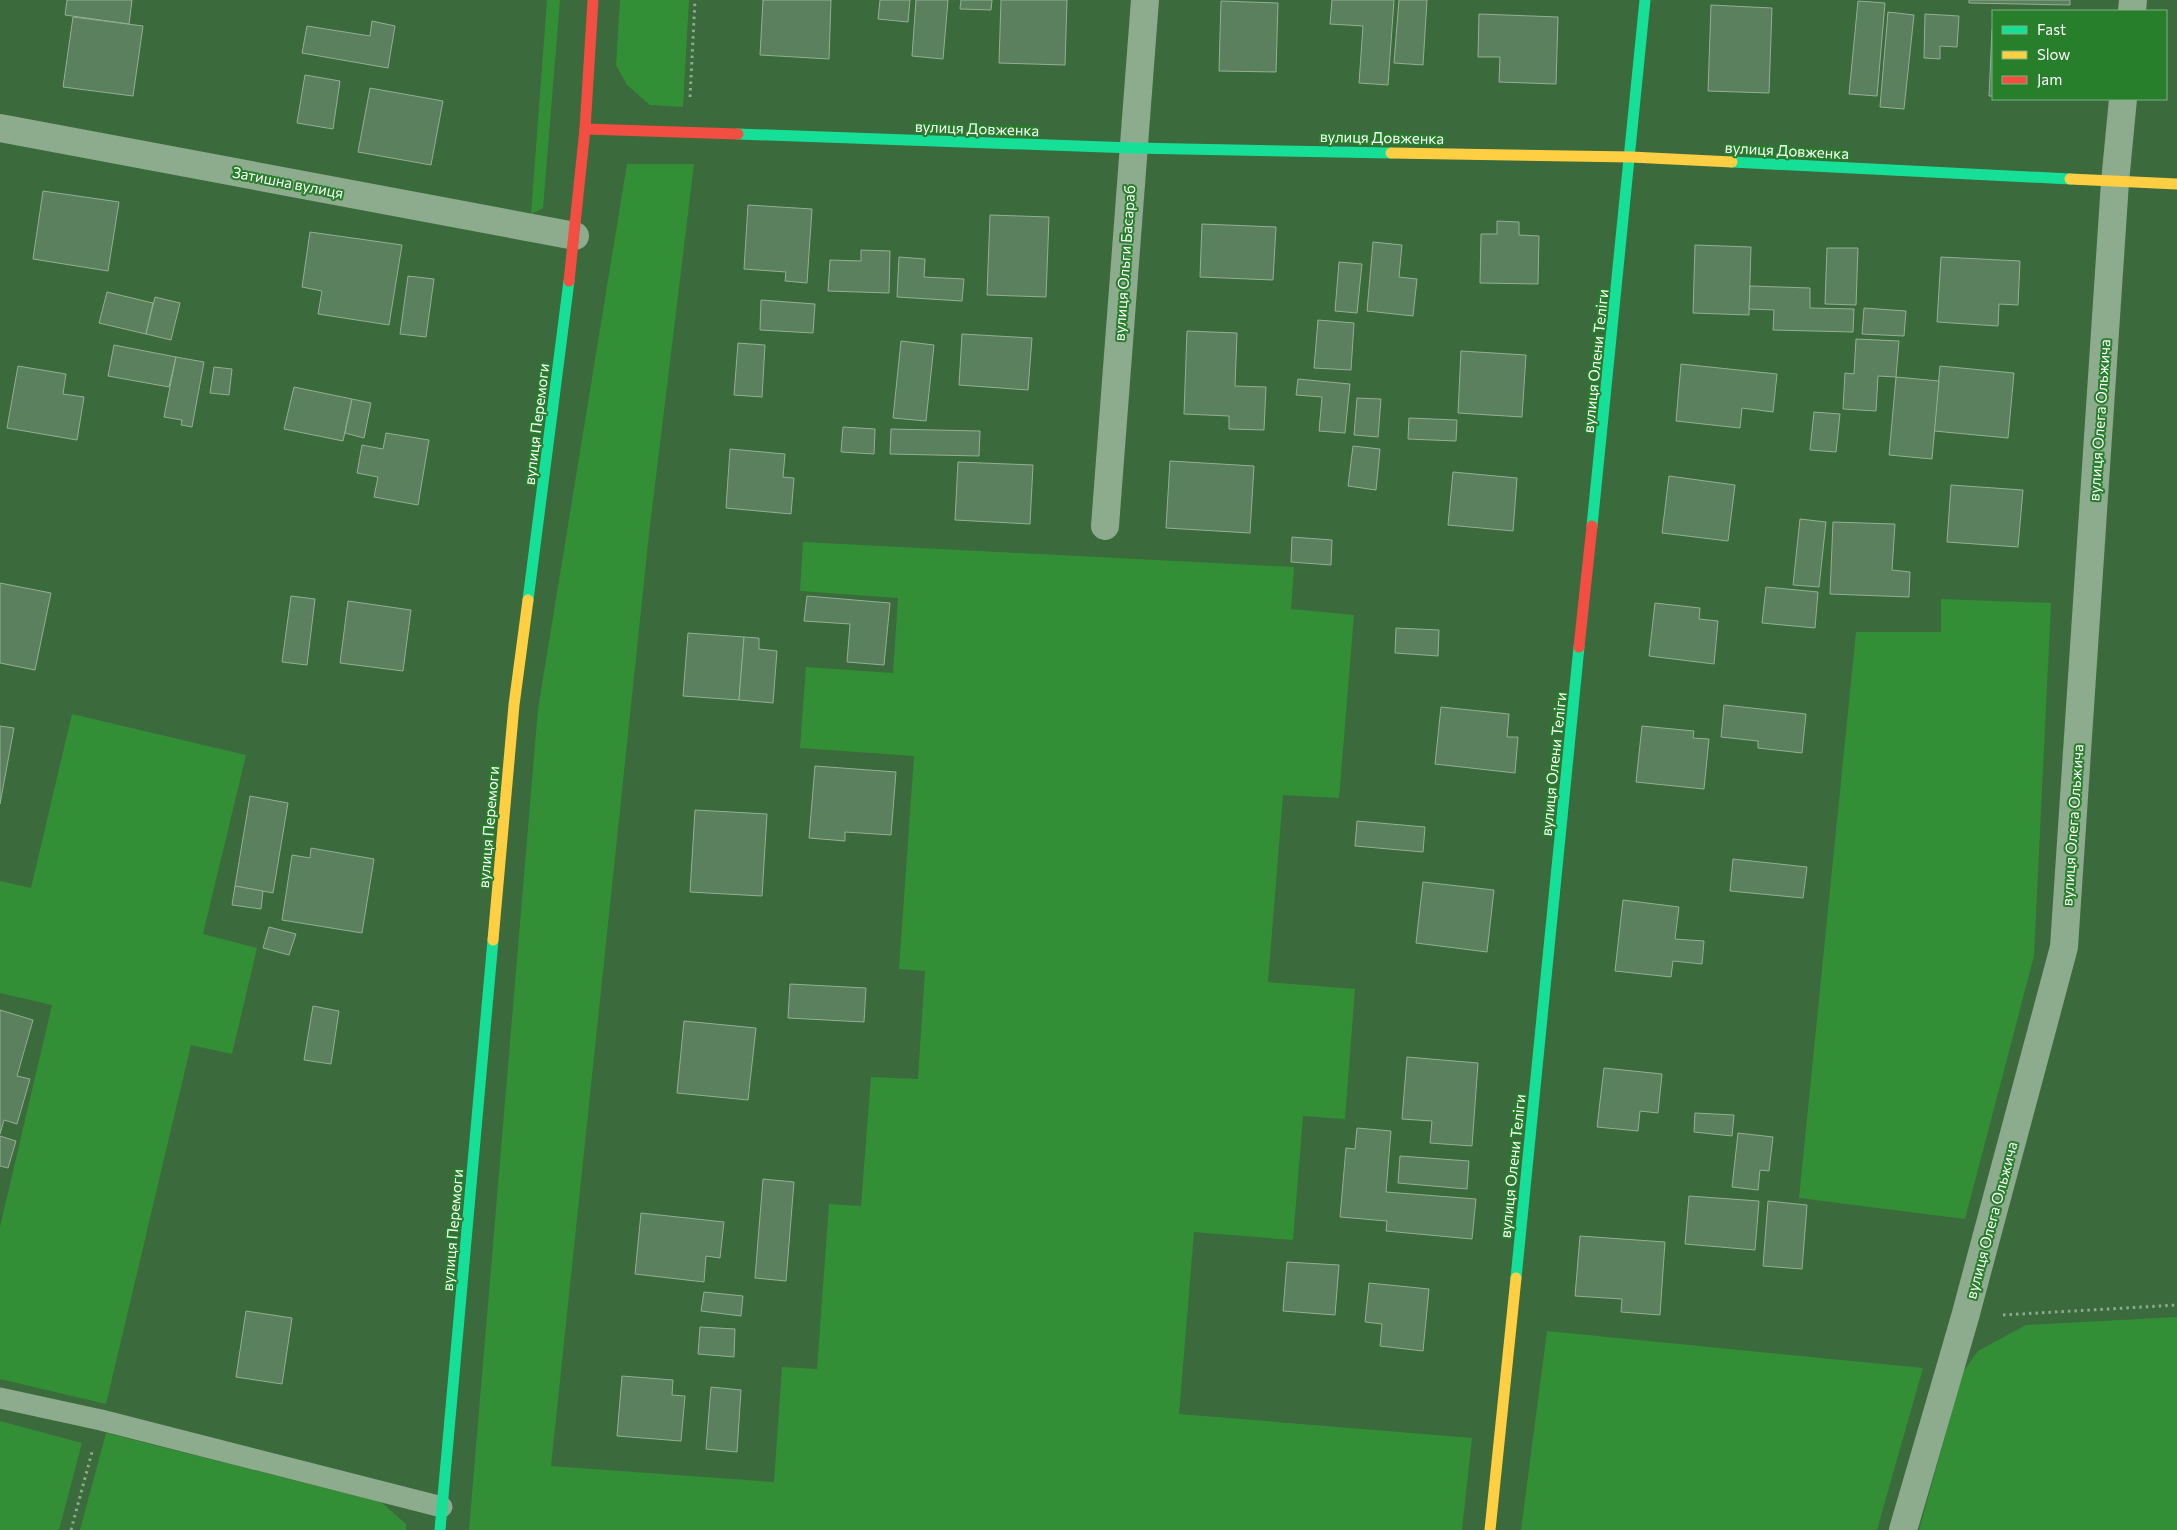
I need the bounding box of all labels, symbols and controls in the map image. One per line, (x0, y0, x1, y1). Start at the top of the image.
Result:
legend (1992, 10, 2167, 100)
text: Fast (2037, 20, 2066, 38)
text: Slow (2037, 45, 2070, 63)
text: Jam (2037, 70, 2062, 88)
street label: вулиця Довженка (915, 117, 1039, 139)
street label: вулиця Довженка (1320, 127, 1444, 147)
street label: вулиця Довженка (1724, 138, 1850, 162)
street label: Затишна вулиця (231, 162, 345, 202)
street label: вулиця Ольги Басараб (1110, 184, 1138, 342)
street label: вулиця Олени Теліги (1578, 288, 1612, 434)
street label: вулиця Олега Ольжича (2084, 338, 2114, 502)
street label: вулиця Перемоги (520, 362, 552, 486)
street label: вулиця Олени Теліги (1536, 691, 1570, 837)
street label: вулиця Олега Ольжича (2057, 743, 2087, 907)
street label: вулиця Перемоги (474, 765, 502, 889)
street label: вулиця Олени Теліги (1495, 1093, 1529, 1239)
street label: вулиця Олега Ольжича (1961, 1139, 2021, 1301)
street label: вулиця Перемоги (438, 1168, 466, 1292)

